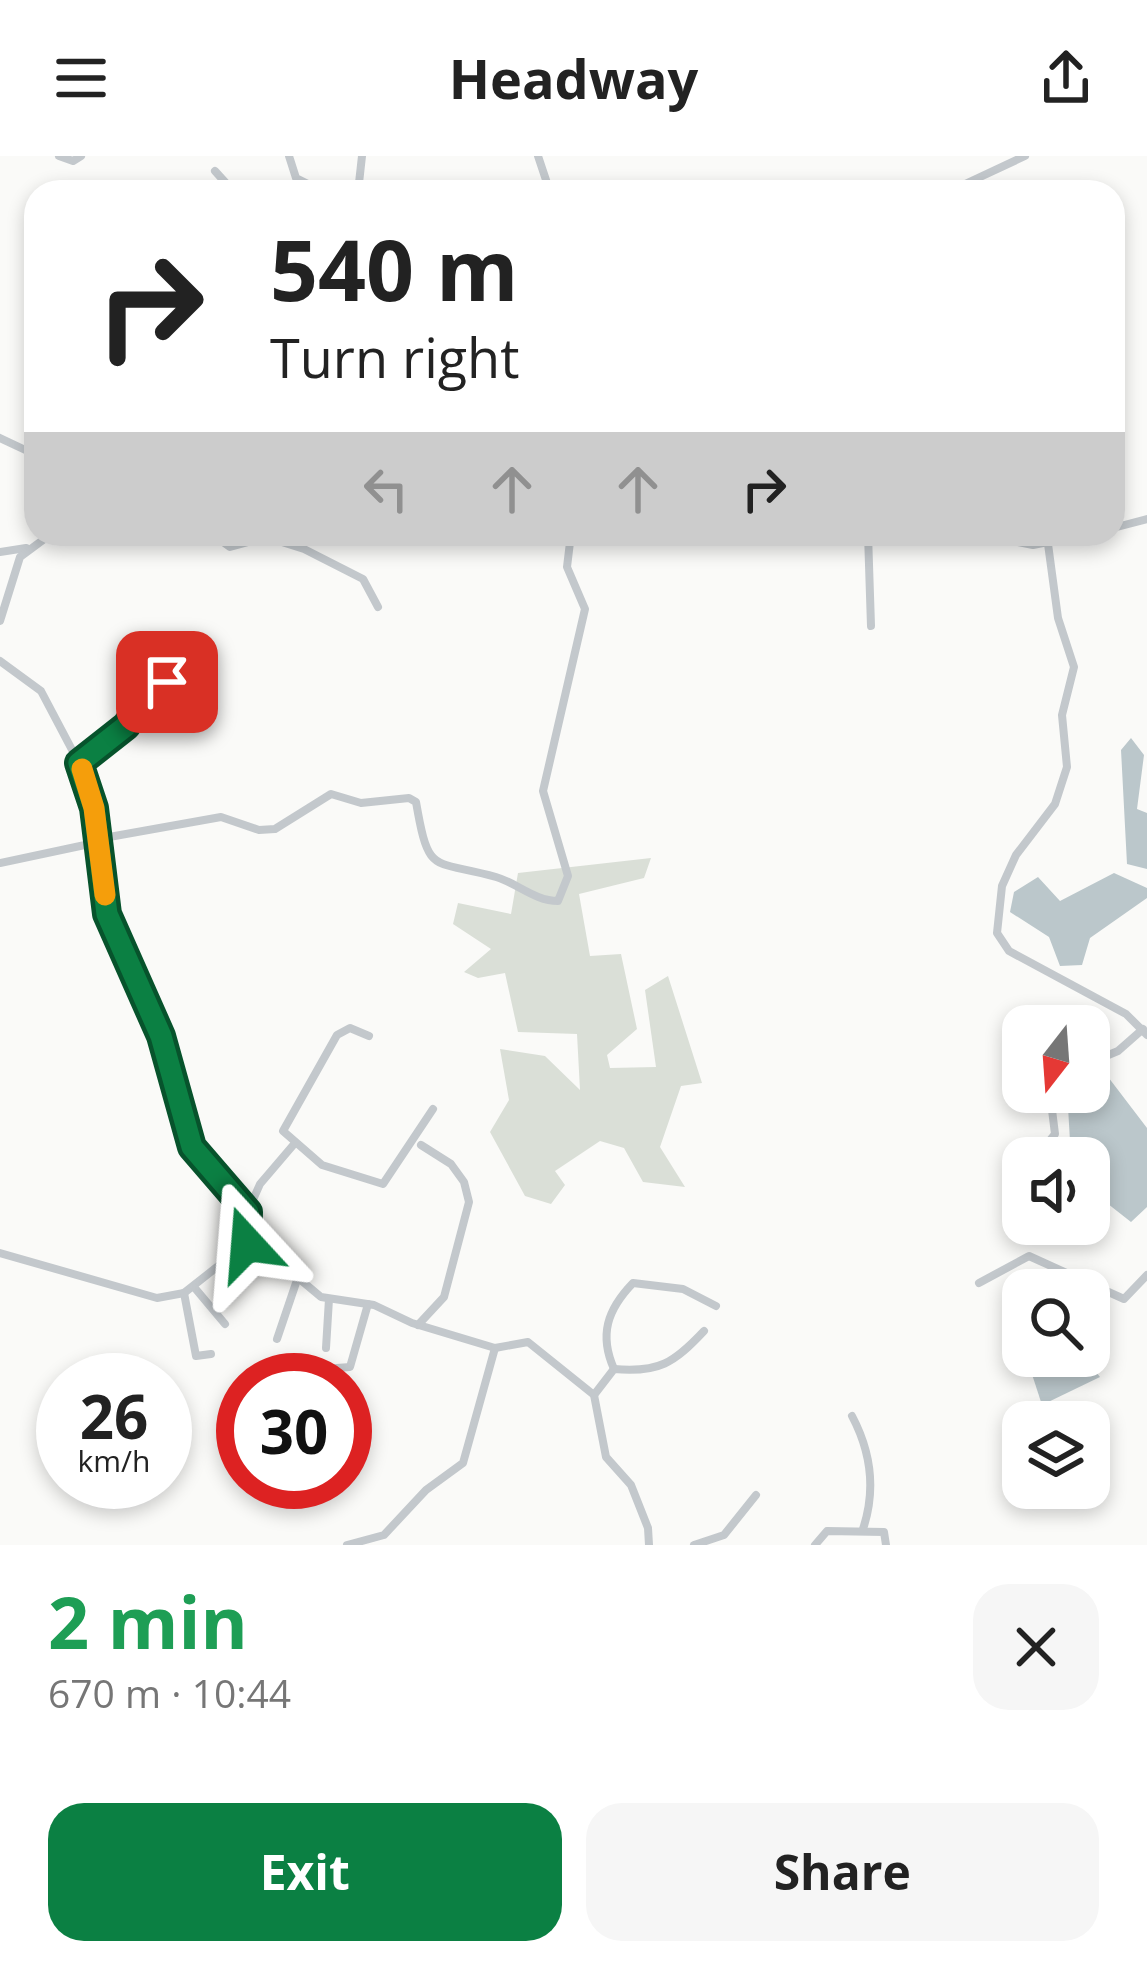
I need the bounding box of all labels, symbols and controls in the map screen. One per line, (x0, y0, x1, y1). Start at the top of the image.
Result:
text: Headway (449, 41, 698, 115)
icon: menu (48, 45, 114, 111)
icon: share (1033, 45, 1099, 111)
text: 540 m (270, 211, 518, 326)
icon: right (72, 228, 228, 384)
text: Turn right (270, 320, 519, 394)
icon: left (353, 456, 419, 522)
icon: ahead (479, 456, 545, 522)
icon: ahead (605, 456, 671, 522)
icon: right (731, 456, 797, 522)
pin (116, 631, 218, 733)
icon: arrive (134, 649, 200, 715)
north arrow (1002, 1005, 1110, 1113)
map controls (1002, 1005, 1110, 1509)
button: sound (1002, 1137, 1110, 1245)
position arrow (184, 1181, 310, 1307)
button: search (1002, 1269, 1110, 1377)
speed limit sign: 30 (216, 1353, 372, 1509)
text: 26 (80, 1375, 148, 1457)
button: layers (1002, 1401, 1110, 1509)
text: km/h (78, 1440, 150, 1481)
text: 2 min (48, 1572, 248, 1670)
button: close (973, 1584, 1099, 1710)
text: 670 m · 10:44 (48, 1666, 291, 1719)
button: Exit (48, 1803, 562, 1941)
button: Share (586, 1803, 1099, 1941)

